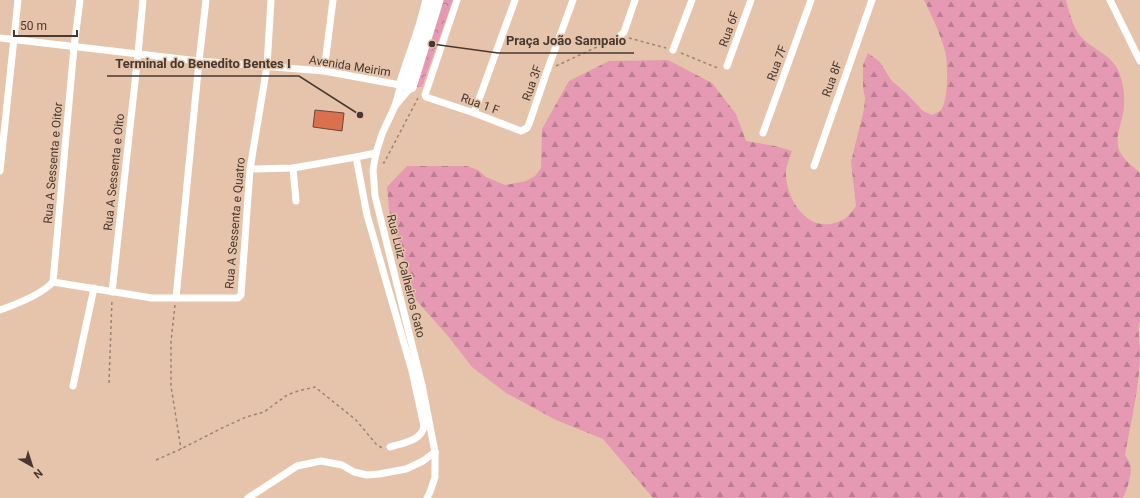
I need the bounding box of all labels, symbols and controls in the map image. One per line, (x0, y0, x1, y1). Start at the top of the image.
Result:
street label: Rua 6F (716, 9, 742, 49)
scale bar (14, 12, 77, 38)
text: 50 m (20, 19, 47, 33)
callout: Praça João Sampaio (498, 28, 634, 53)
text: Praça João Sampaio (506, 33, 626, 48)
street label: Rua 7F (764, 43, 790, 83)
callout: Terminal do Benedito Bentes I (107, 51, 299, 76)
street label: Avenida Meirim (308, 53, 392, 79)
text: Terminal do Benedito Bentes I (115, 56, 291, 71)
street label: Rua 8F (819, 59, 845, 99)
street label: Rua 3F (519, 63, 545, 103)
street label: Rua 1 F (459, 91, 501, 118)
street label: Rua A Sessenta e Oitor (41, 102, 65, 224)
street label: Rua A Sessenta e Oito (101, 113, 127, 231)
street label: Rua A Sessenta e Quatro (222, 156, 248, 289)
street label: Rua Luiz Calheiros Gato (384, 213, 428, 339)
north arrow (12, 446, 52, 486)
text: N (31, 466, 45, 481)

